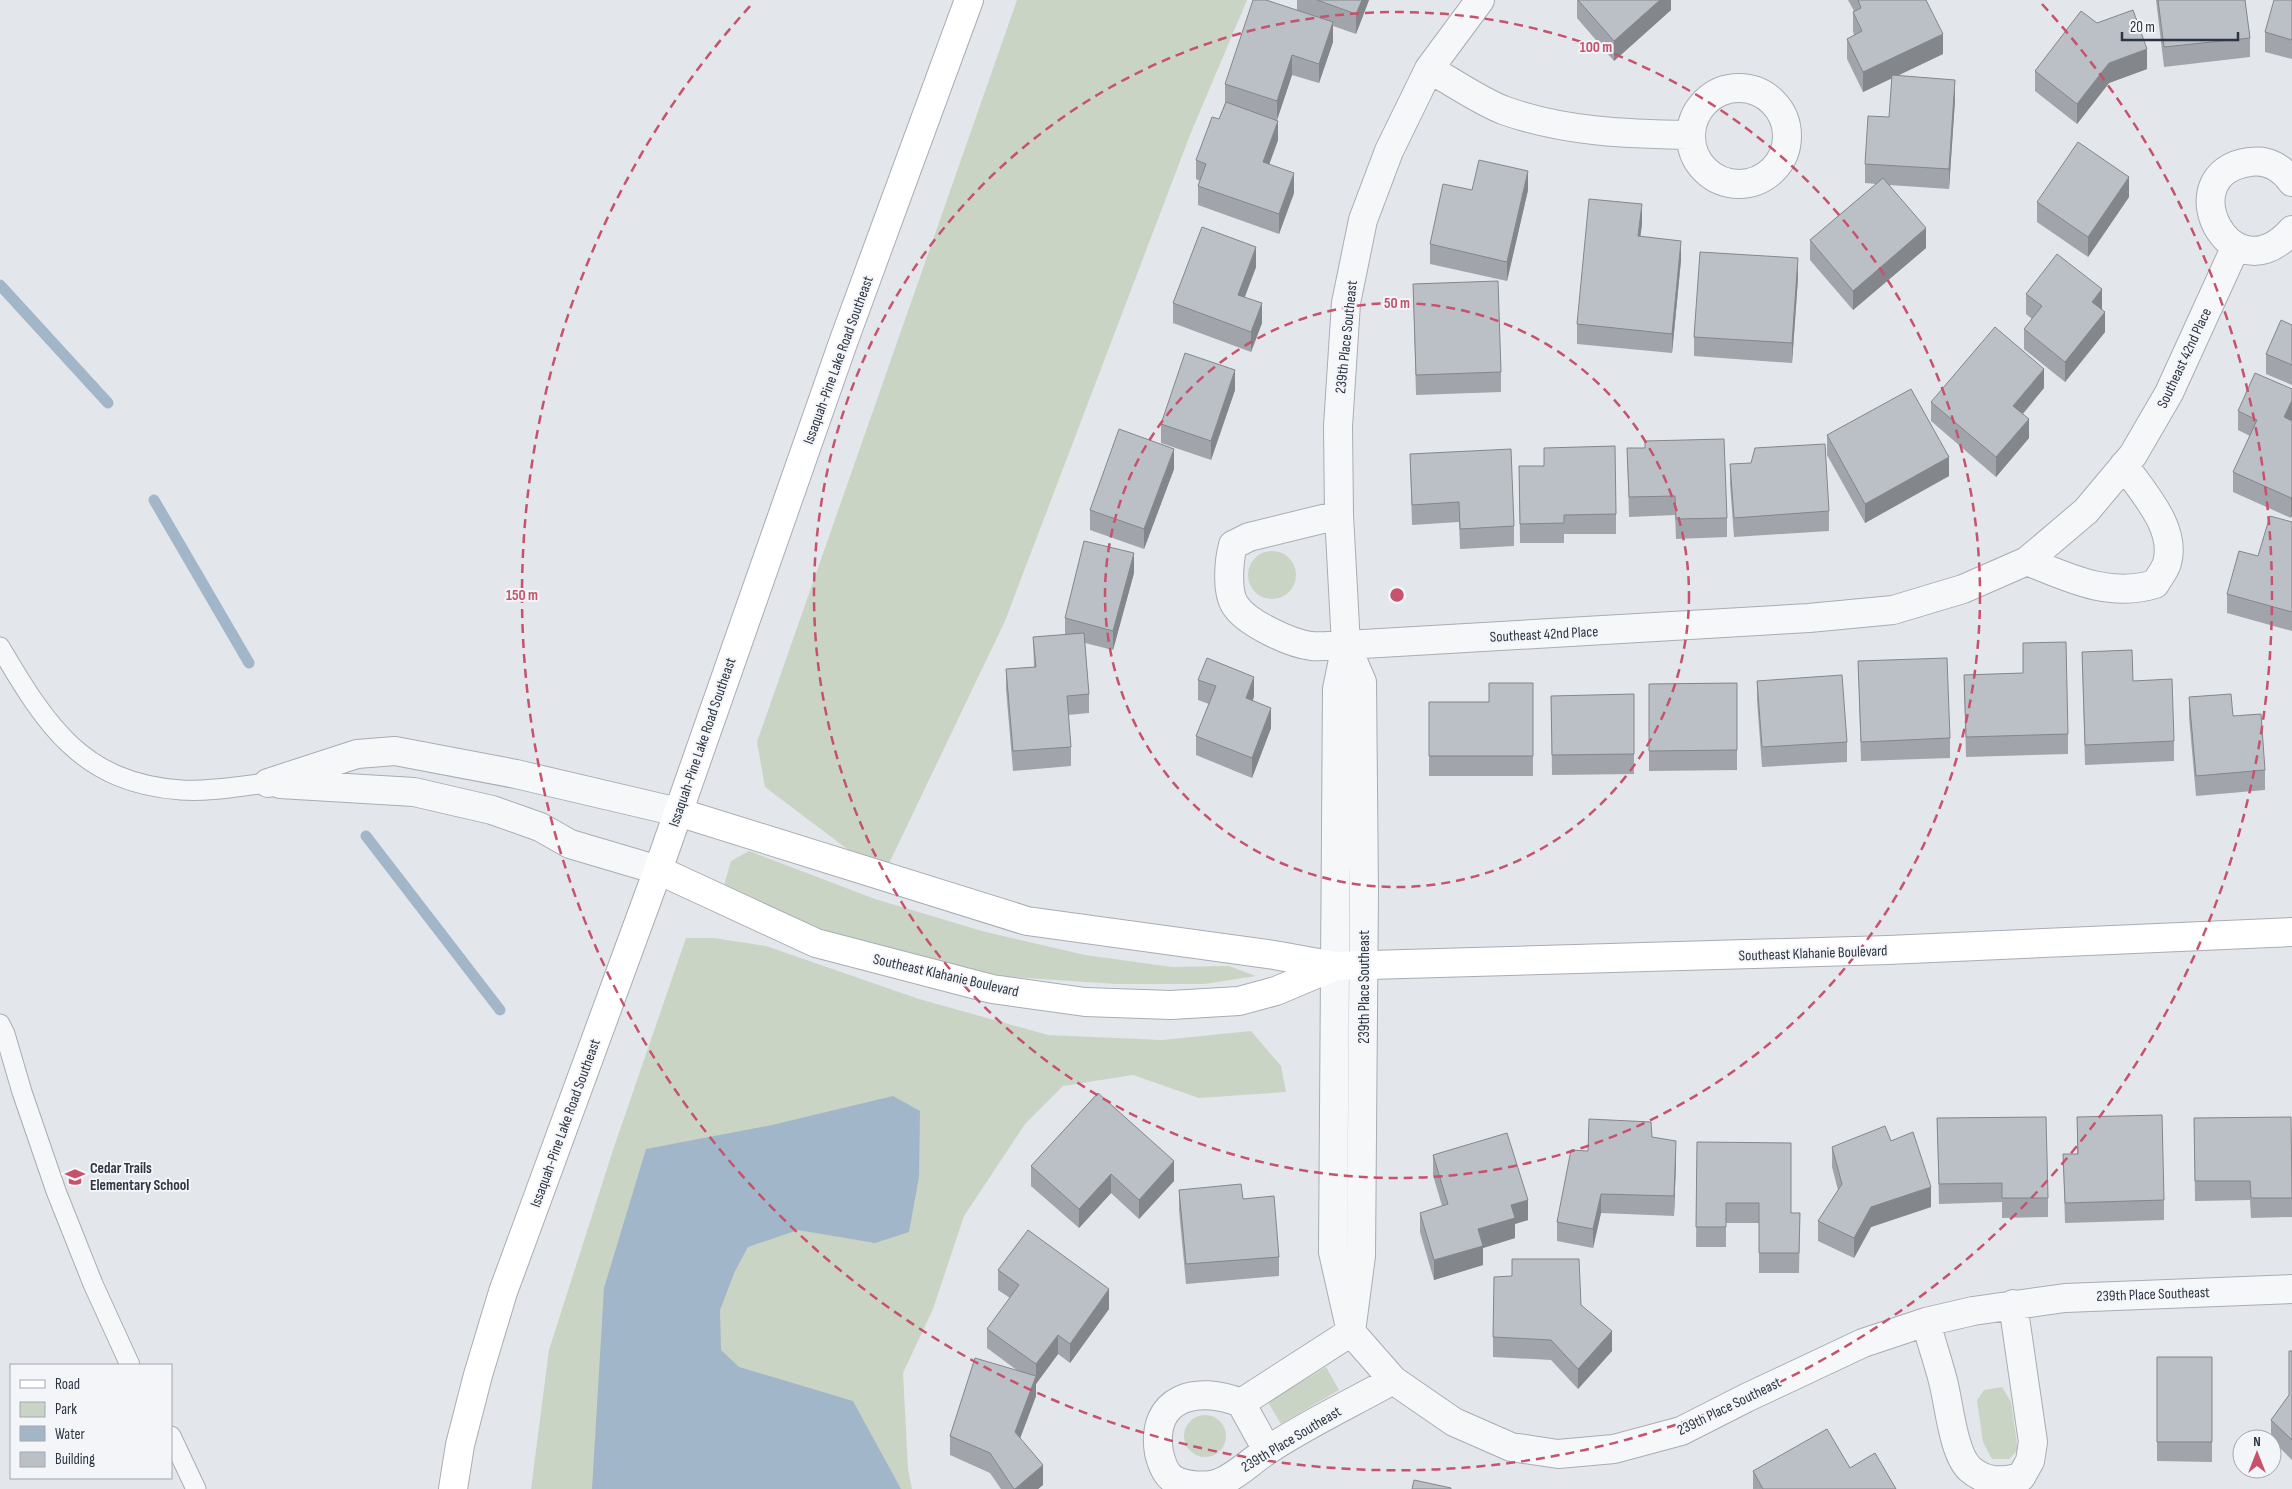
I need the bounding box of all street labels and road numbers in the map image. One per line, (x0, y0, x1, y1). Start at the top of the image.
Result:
street label: Issaquah-Pine Lake Road Southeast (799, 273, 878, 447)
street label: 239th Place Southeast (1331, 279, 1362, 395)
street label: Southeast 42nd Place (2153, 305, 2216, 411)
street label: Southeast 42nd Place (1489, 622, 1599, 647)
street label: Issaquah-Pine Lake Road Southeast (665, 655, 741, 829)
street label: 239th Place Southeast (1355, 930, 1374, 1044)
street label: Southeast Klahanie Boulevard (1738, 941, 1888, 966)
street label: Southeast Klahanie Boulevard (871, 949, 1021, 1001)
street label: Issaquah-Pine Lake Road Southeast (526, 1036, 605, 1210)
street label: 239th Place Southeast (2096, 1283, 2211, 1306)
street label: 239th Place Southeast (1674, 1373, 1785, 1440)
street label: 239th Place Southeast (1238, 1402, 1345, 1477)

